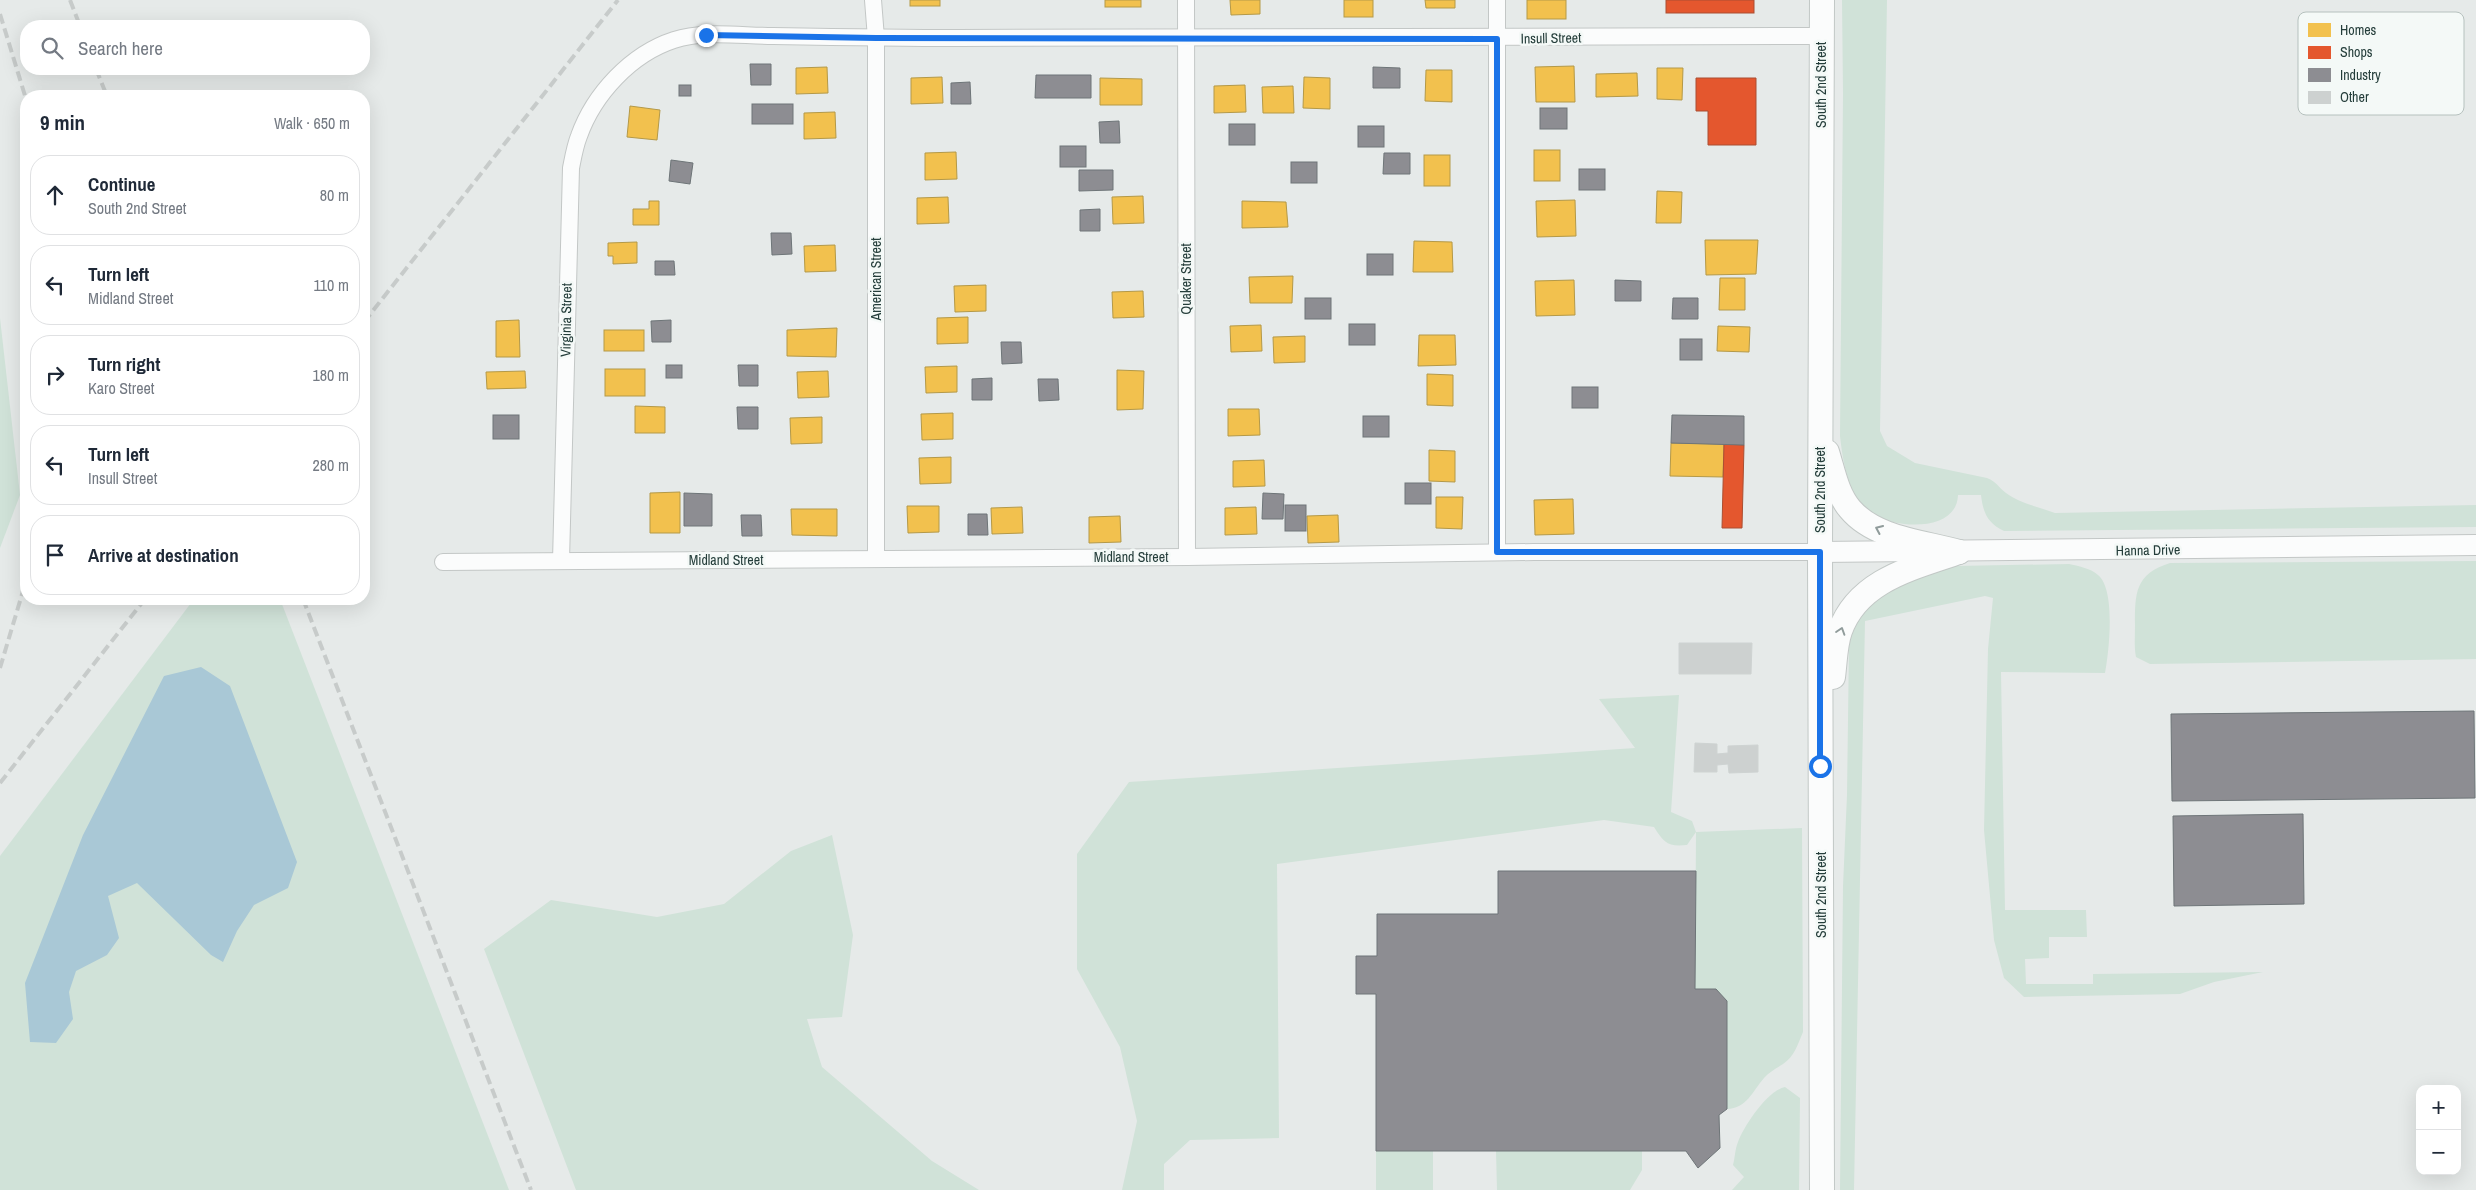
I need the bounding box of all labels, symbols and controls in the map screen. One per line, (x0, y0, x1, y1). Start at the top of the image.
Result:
legend (2298, 12, 2464, 115)
search box (20, 20, 370, 75)
text: Homes (2340, 21, 2377, 39)
route end (695, 24, 718, 47)
street label: Insull Street (1521, 28, 1581, 48)
icon: search (38, 34, 66, 62)
text: Search here (78, 35, 163, 61)
street label: South 2nd Street (1812, 42, 1830, 128)
text: Shops (2340, 43, 2373, 61)
text: Industry (2340, 66, 2381, 84)
text: Other (2340, 88, 2369, 106)
text: 9 min (40, 108, 85, 137)
text: Walk · 650 m (274, 112, 350, 134)
text: Continue (88, 171, 156, 197)
icon: ahead (41, 181, 69, 209)
text: 80 m (320, 184, 349, 206)
text: South 2nd Street (88, 197, 186, 219)
street label: American Street (867, 238, 885, 321)
street label: Quaker Street (1177, 243, 1195, 315)
text: Turn left (88, 261, 149, 287)
icon: left (41, 271, 69, 299)
text: 110 m (313, 274, 349, 296)
street label: Virginia Street (556, 283, 576, 357)
text: Midland Street (88, 287, 173, 309)
text: Turn right (88, 351, 160, 377)
icon: right (41, 361, 69, 389)
text: 180 m (313, 364, 349, 386)
text: Karo Street (88, 377, 154, 399)
text: Turn left (88, 441, 149, 467)
street label: South 2nd Street (1811, 447, 1829, 533)
icon: left (41, 451, 69, 479)
text: 280 m (313, 454, 349, 476)
text: Insull Street (88, 467, 157, 489)
one-way arrow (1875, 526, 1884, 536)
street label: Hanna Drive (2116, 540, 2180, 560)
icon: arrive (41, 541, 69, 569)
text: Arrive at destination (88, 542, 239, 568)
street label: Midland Street (1094, 548, 1168, 566)
street label: Midland Street (689, 551, 763, 569)
one-way arrow (1835, 627, 1845, 636)
route start (1809, 755, 1832, 778)
street label: South 2nd Street (1812, 852, 1830, 938)
map controls (2416, 1085, 2461, 1175)
button: + (2416, 1085, 2461, 1130)
button: − (2416, 1130, 2461, 1175)

